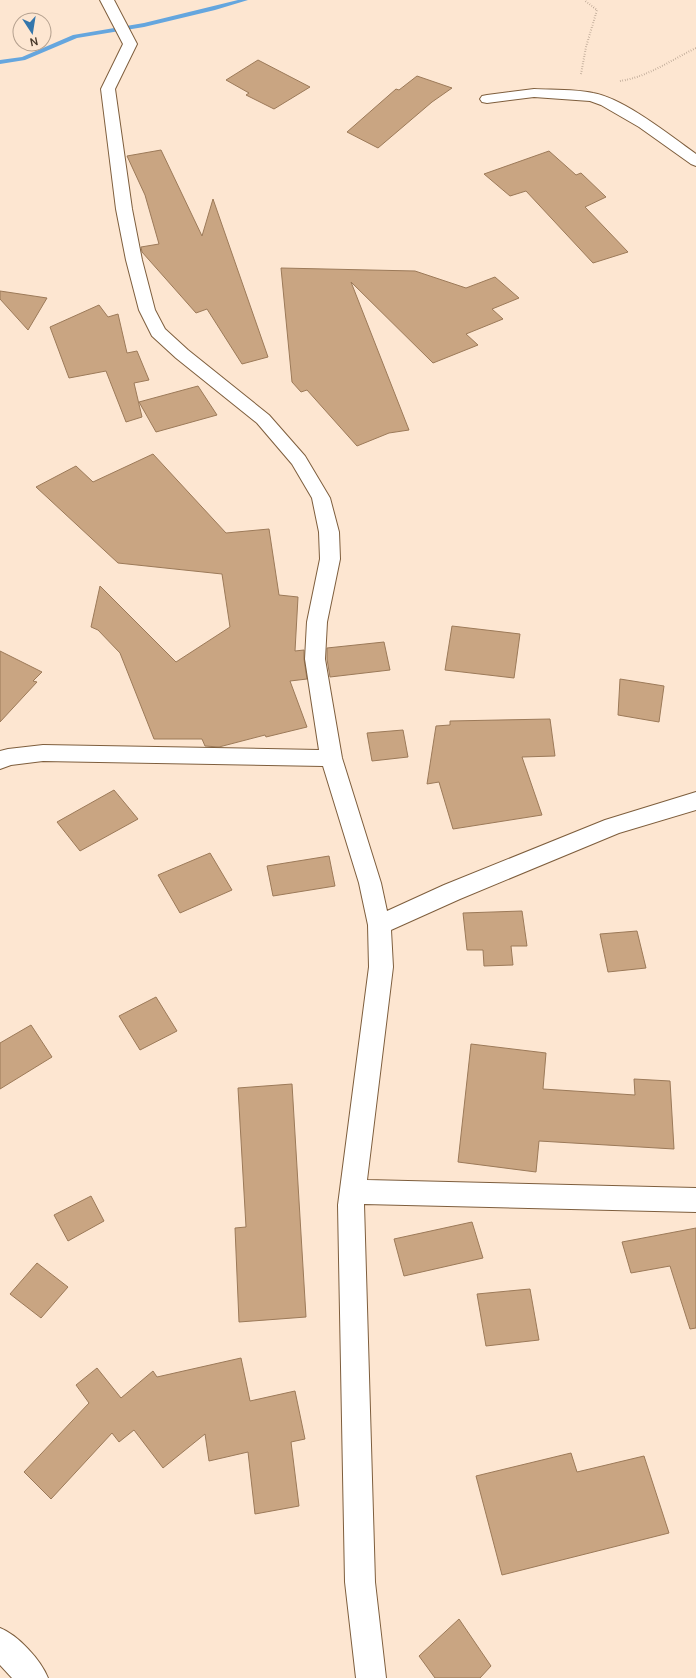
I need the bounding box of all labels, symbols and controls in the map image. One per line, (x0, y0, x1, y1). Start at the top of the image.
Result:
north arrow (12, 12, 52, 52)
text: N (29, 34, 40, 50)

